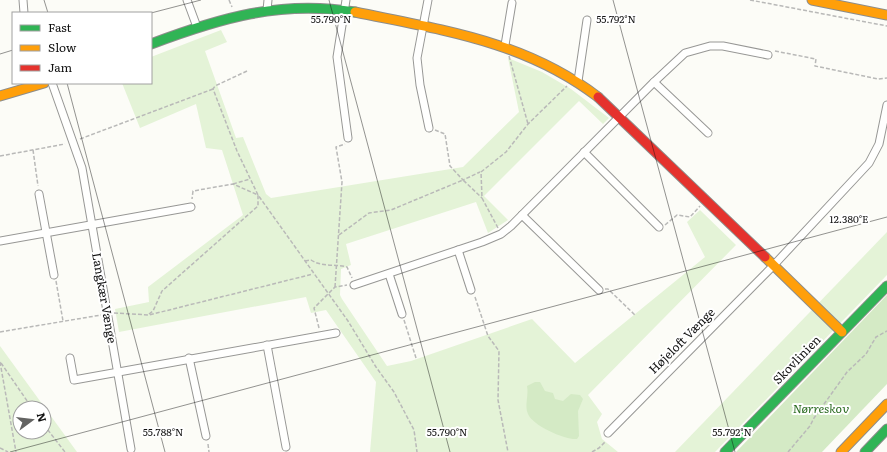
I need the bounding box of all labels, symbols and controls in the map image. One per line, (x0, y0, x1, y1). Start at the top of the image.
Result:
text: 55.790°N (311, 11, 351, 26)
text: 55.792°N (596, 11, 636, 26)
legend (12, 12, 152, 84)
text: Fast (48, 18, 72, 36)
text: Slow (48, 38, 77, 56)
text: Jam (48, 58, 73, 76)
text: 12.380°E (830, 211, 868, 226)
street label: Langkær Vænge (88, 251, 122, 344)
street label: Højeloft Vænge (644, 303, 718, 377)
street label: Skovlinien (768, 331, 824, 388)
park label: Nørreskov (793, 399, 849, 417)
north arrow (12, 400, 52, 440)
text: N (34, 411, 52, 424)
text: 55.788°N (143, 424, 183, 439)
text: 55.790°N (427, 424, 467, 439)
text: 55.792°N (712, 424, 752, 439)

